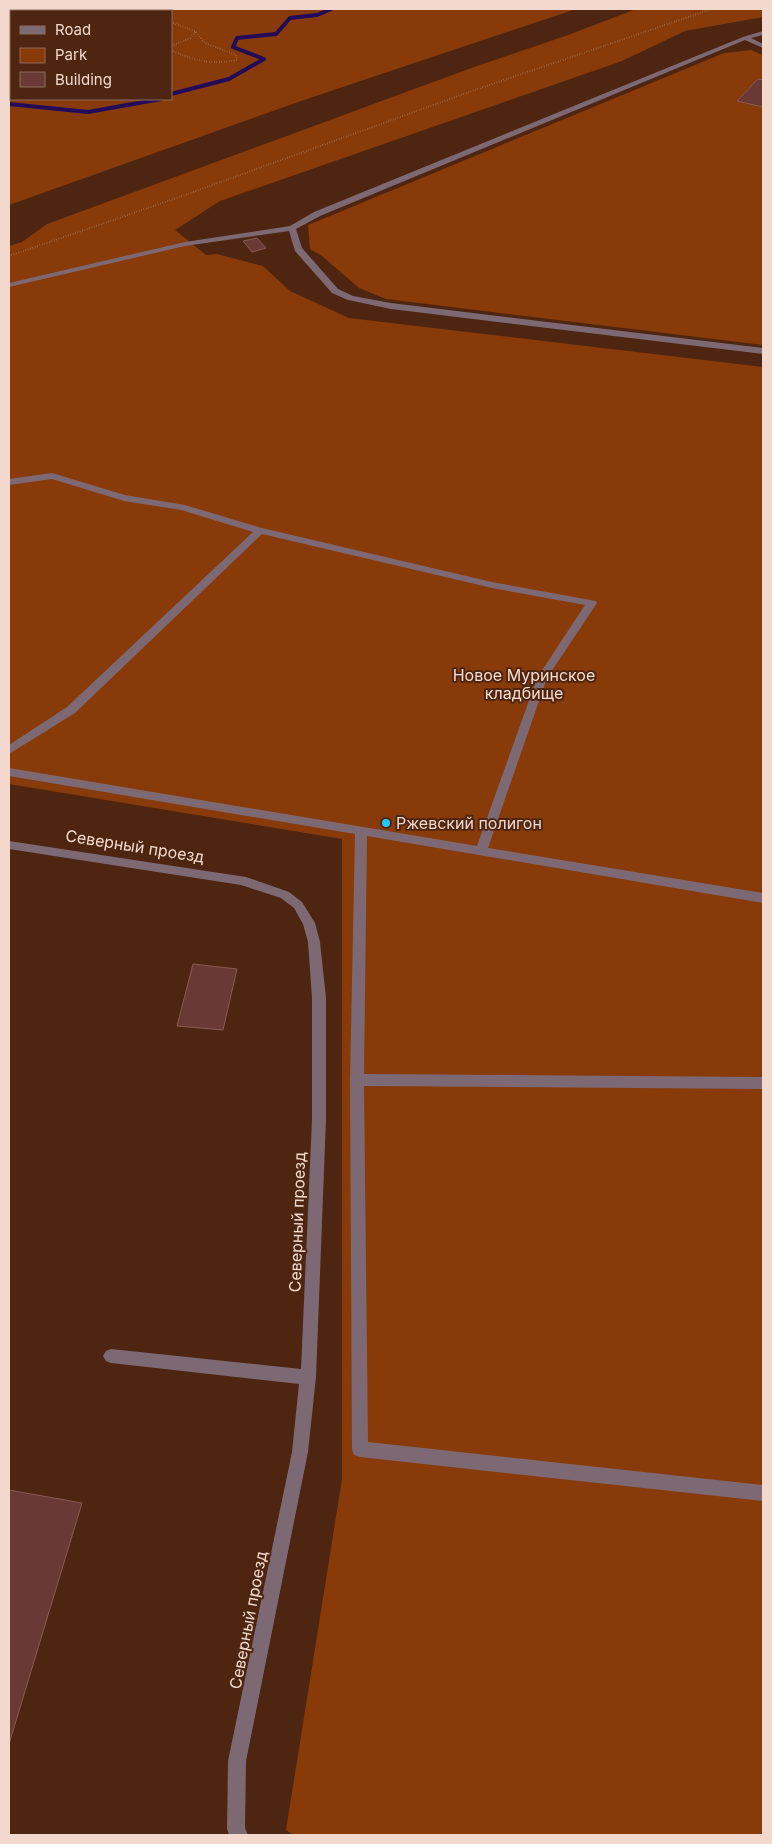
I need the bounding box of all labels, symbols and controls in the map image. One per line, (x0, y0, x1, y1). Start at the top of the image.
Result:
legend (10, 10, 172, 100)
text: Road (55, 20, 91, 39)
text: Park (55, 45, 88, 64)
text: Building (55, 70, 112, 89)
park label: Новое Муринское кладбище (453, 665, 595, 703)
place label: Ржевский полигон (396, 813, 542, 833)
marker: Ржевский полигон (380, 817, 392, 829)
street label: Северный проезд (64, 825, 206, 867)
street label: Северный проезд (285, 1151, 309, 1293)
street label: Северный проезд (225, 1549, 271, 1691)

